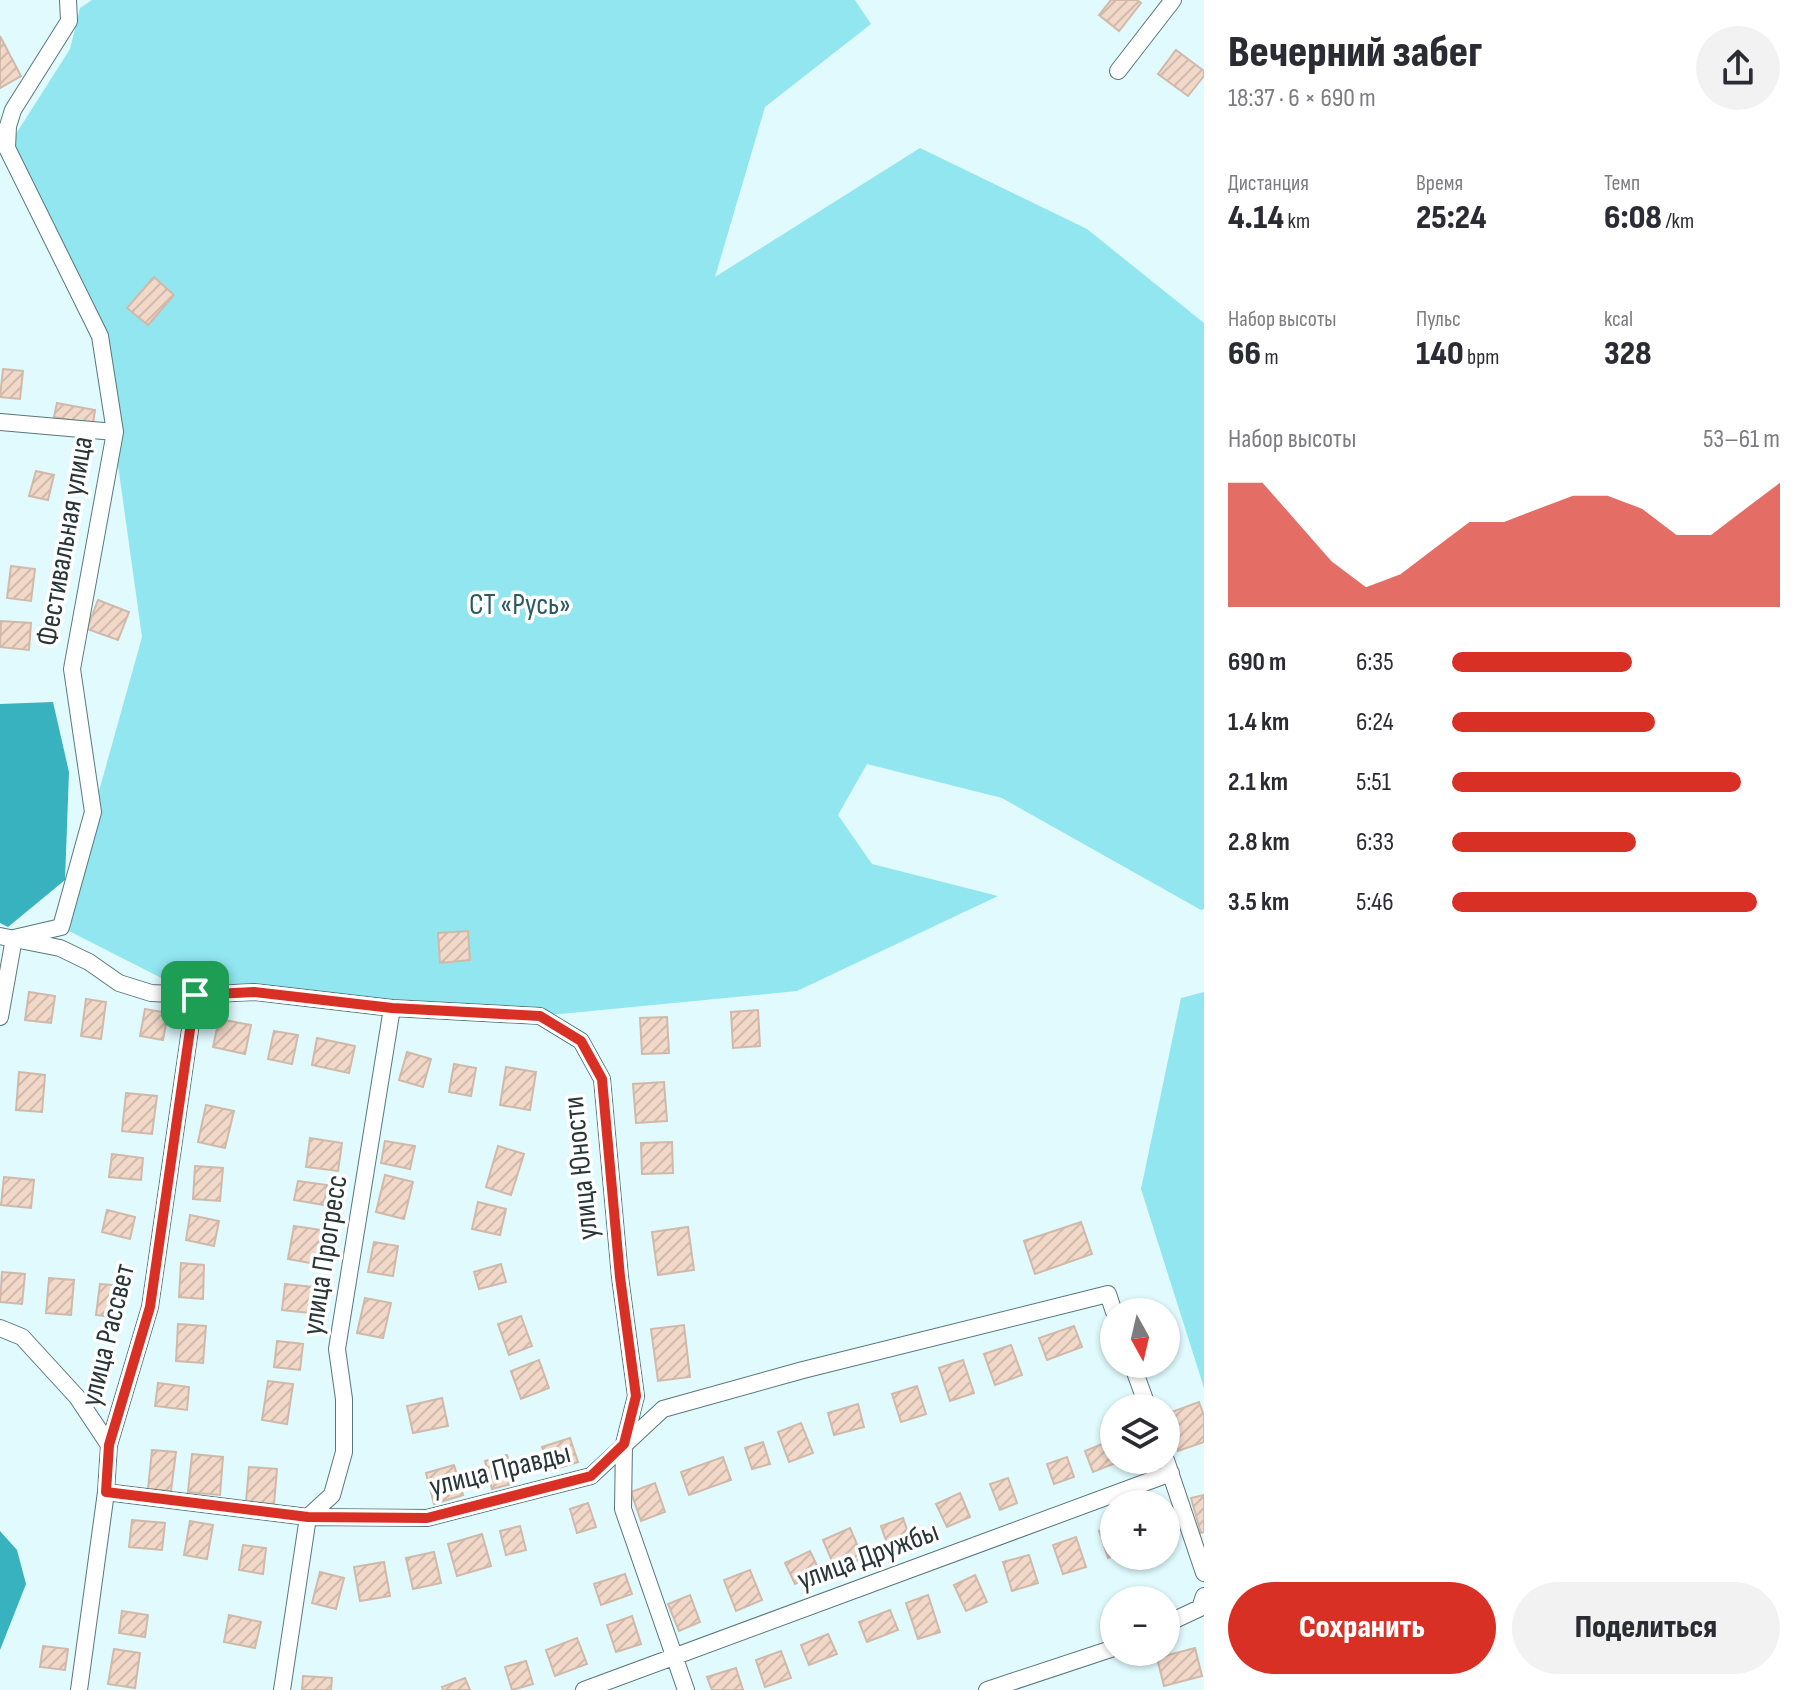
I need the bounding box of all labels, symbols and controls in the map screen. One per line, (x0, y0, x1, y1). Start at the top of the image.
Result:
text: Вечерний забег (1228, 26, 1482, 79)
button: share (1696, 26, 1780, 110)
text: 18:37 · 6 × 690 m (1228, 83, 1376, 114)
text: Дистанция (1228, 170, 1309, 197)
text: Время (1416, 170, 1463, 197)
text: Темп (1604, 170, 1640, 197)
text: 4.14 (1228, 197, 1284, 238)
text: 25:24 (1416, 197, 1487, 238)
text: 6:08 (1604, 197, 1662, 238)
text: km (1284, 208, 1310, 235)
text: /km (1662, 208, 1694, 235)
text: Набор высоты (1228, 306, 1337, 333)
text: Пульс (1416, 306, 1461, 333)
text: kcal (1604, 306, 1633, 333)
text: 66 (1228, 333, 1261, 374)
text: 140 (1416, 333, 1464, 374)
text: 328 (1604, 333, 1652, 374)
text: m (1261, 344, 1279, 371)
text: bpm (1464, 344, 1499, 371)
text: Набор высоты (1228, 424, 1356, 455)
text: 53–61 m (1703, 424, 1780, 455)
street label: Фестивальная улица (29, 434, 101, 648)
park label: СТ «Русь» (469, 587, 571, 623)
text: 690 m (1228, 647, 1286, 678)
text: 6:35 (1356, 647, 1394, 678)
text: 1.4 km (1228, 707, 1289, 738)
text: 6:24 (1356, 707, 1394, 738)
text: 2.1 km (1228, 767, 1288, 798)
text: 5:51 (1356, 767, 1391, 798)
text: 2.8 km (1228, 827, 1290, 858)
text: 6:33 (1356, 827, 1394, 858)
text: 3.5 km (1228, 887, 1289, 918)
text: 5:46 (1356, 887, 1394, 918)
pin (161, 961, 229, 1029)
icon: arrive (173, 973, 217, 1017)
street label: улица Юности (556, 1094, 606, 1242)
street label: улица Прогресс (295, 1172, 355, 1338)
street label: улица Рассвет (73, 1260, 143, 1410)
north arrow (1100, 1298, 1180, 1378)
map controls (1100, 1298, 1180, 1666)
button: layers (1100, 1394, 1180, 1474)
street label: улица Правды (426, 1435, 574, 1505)
button: + (1100, 1490, 1180, 1570)
street label: улица Дружбы (792, 1514, 944, 1598)
button: Сохранить (1228, 1582, 1496, 1674)
button: Поделиться (1512, 1582, 1780, 1674)
button: − (1100, 1586, 1180, 1666)

